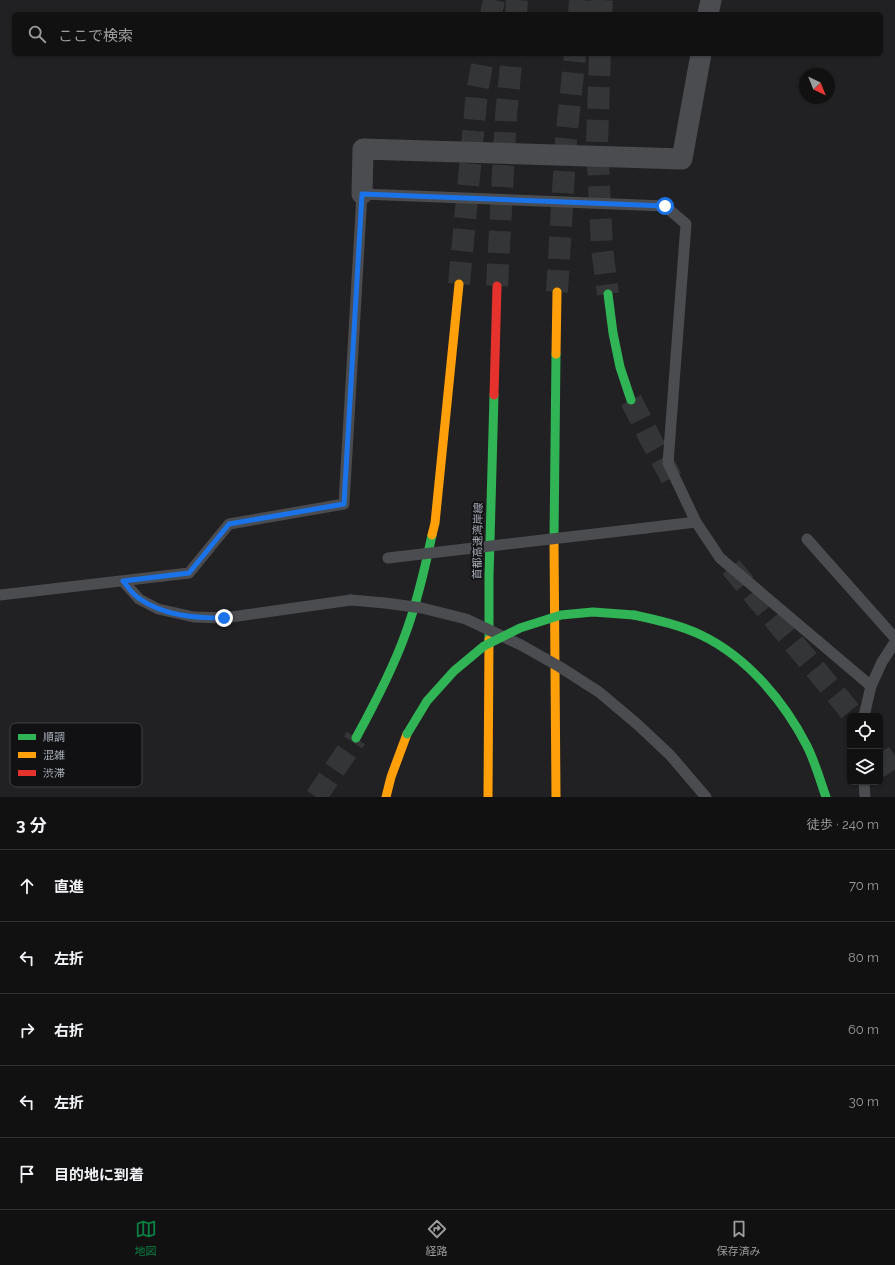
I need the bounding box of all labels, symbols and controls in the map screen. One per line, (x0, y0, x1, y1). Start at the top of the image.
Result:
search box (12, 12, 883, 56)
icon: search (26, 23, 48, 45)
text: ここで検索 (58, 27, 133, 45)
north arrow (799, 68, 835, 104)
route start (656, 197, 674, 215)
street label: 首都高速湾岸線 (471, 502, 485, 580)
route end (215, 609, 233, 627)
map controls (847, 713, 883, 785)
button: locate (847, 713, 883, 749)
legend (10, 723, 142, 787)
text: 順調 (43, 731, 65, 744)
text: 混雑 (43, 749, 65, 762)
button: layers (847, 749, 883, 785)
text: 渋滞 (43, 767, 65, 780)
text: 3 分 (16, 815, 47, 835)
text: 徒歩 · 240 m (807, 817, 879, 832)
icon: ahead (16, 875, 38, 897)
text: 直進 (54, 878, 84, 896)
text: 70 m (849, 878, 879, 893)
icon: left (16, 947, 38, 969)
text: 左折 (54, 950, 84, 968)
text: 80 m (848, 950, 879, 965)
icon: right (16, 1019, 38, 1041)
text: 右折 (54, 1022, 84, 1040)
text: 60 m (848, 1022, 879, 1037)
icon: left (16, 1091, 38, 1113)
text: 左折 (54, 1094, 84, 1112)
text: 30 m (849, 1094, 879, 1109)
icon: arrive (16, 1163, 38, 1185)
text: 目的地に到着 (54, 1166, 144, 1184)
tab: 地図 (135, 1218, 157, 1258)
tab: 経路 (426, 1218, 448, 1258)
tab: 保存済み (717, 1218, 761, 1258)

